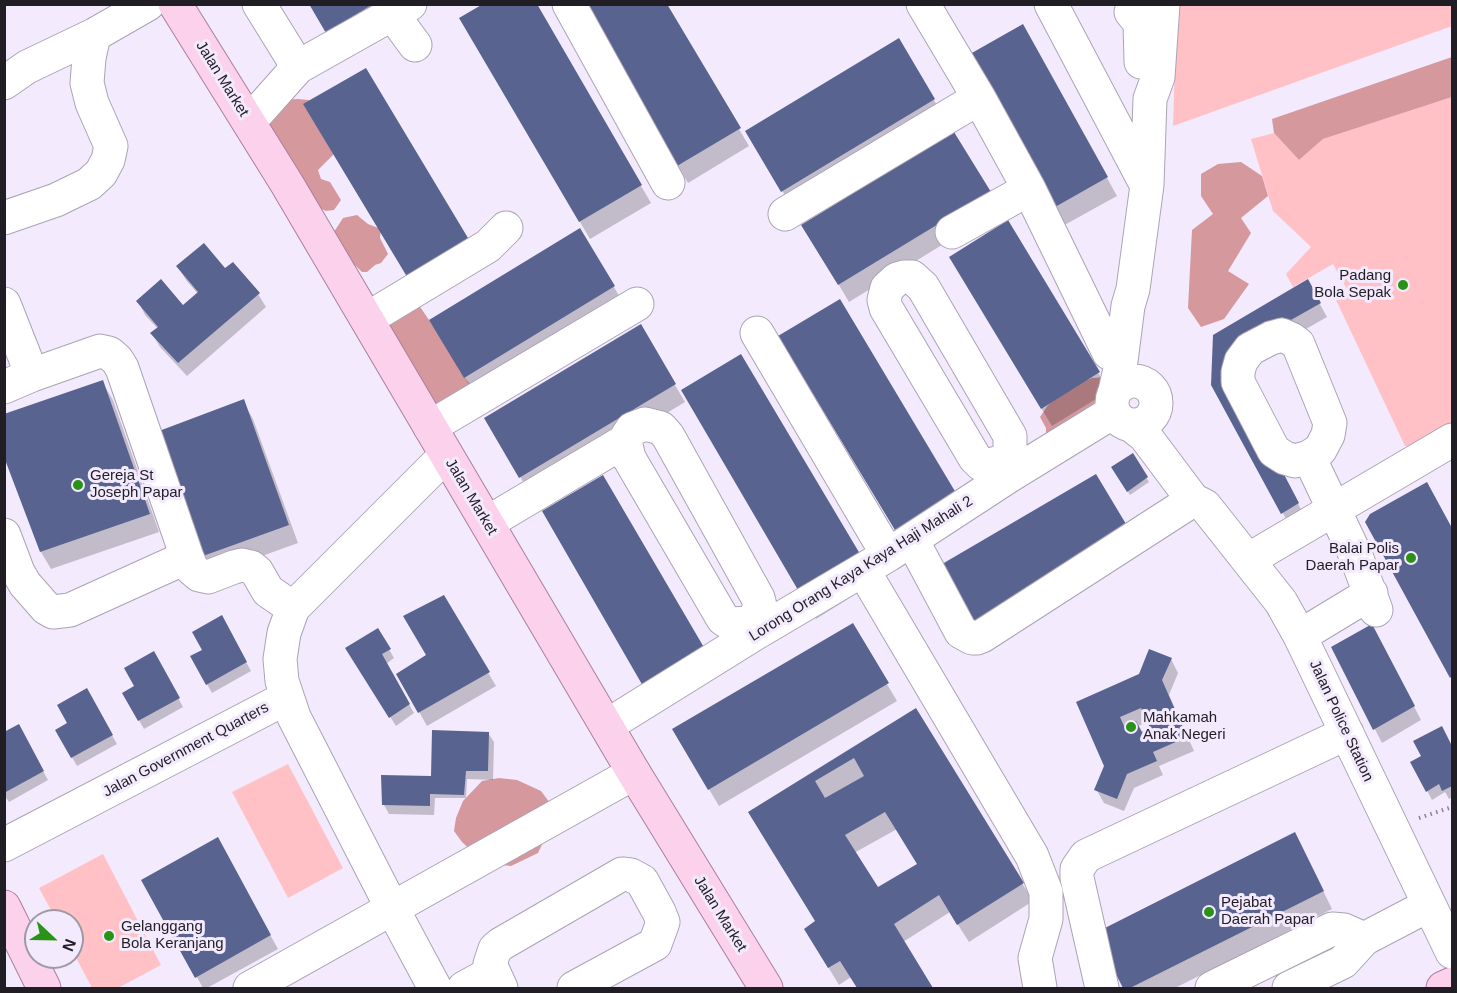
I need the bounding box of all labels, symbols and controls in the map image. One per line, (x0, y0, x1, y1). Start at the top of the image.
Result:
street label: Jalan Market (192, 38, 252, 120)
place label: Padang Bola Sepak (1314, 267, 1391, 302)
marker: Padang Bola Sepak (1396, 278, 1410, 292)
street label: Jalan Market (441, 456, 501, 538)
place label: Gereja St Joseph Papar (90, 467, 183, 502)
marker: Gereja St Joseph Papar (71, 478, 85, 492)
street label: Lorong Orang Kaya Kaya Haji Mahali 2 (746, 492, 976, 646)
place label: Balai Polis Daerah Papar (1306, 540, 1399, 575)
marker: Balai Polis Daerah Papar (1404, 551, 1418, 565)
street label: Jalan Police Station (1305, 657, 1377, 785)
street label: Jalan Government Quarters (100, 699, 272, 801)
place label: Mahkamah Anak Negeri (1143, 709, 1226, 744)
marker: Mahkamah Anak Negeri (1124, 720, 1138, 734)
street label: Jalan Market (690, 873, 750, 955)
place label: Pejabat Daerah Papar (1221, 894, 1314, 929)
marker: Pejabat Daerah Papar (1202, 905, 1216, 919)
north arrow (24, 909, 84, 969)
place label: Gelanggang Bola Keranjang (121, 918, 224, 953)
marker: Gelanggang Bola Keranjang (102, 929, 116, 943)
text: N (59, 937, 79, 954)

